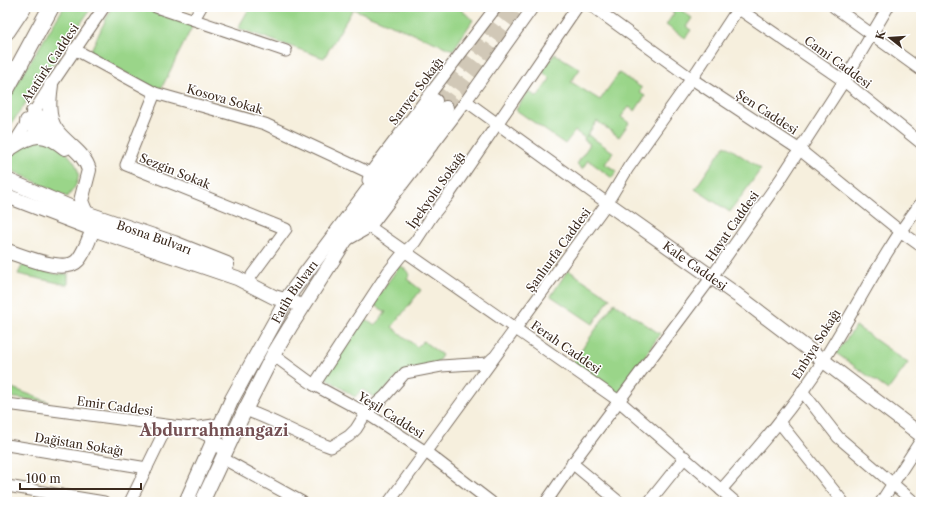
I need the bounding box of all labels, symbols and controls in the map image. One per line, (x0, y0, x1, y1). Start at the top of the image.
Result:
north arrow (870, 18, 910, 58)
street label: Atatürk Caddesi (18, 21, 82, 106)
text: K (872, 28, 889, 41)
street label: Cami Caddesi (801, 33, 875, 92)
street label: Sarıyer Sokağı (386, 54, 446, 128)
street label: Kosova Sokak (185, 81, 266, 117)
street label: Şen Caddesi (733, 87, 801, 138)
street label: İpekyolu Sokağı (403, 148, 468, 231)
street label: Sezgin Sokak (137, 150, 214, 192)
street label: Hayat Caddesi (702, 188, 762, 264)
street label: Şanlıurfa Caddesi (523, 205, 594, 295)
street label: Bosna Bulvarı (115, 217, 194, 257)
street label: Kale Caddesi (660, 238, 730, 293)
street label: Fatih Bulvarı (268, 257, 321, 326)
street label: Enbiya Sokağı (789, 306, 844, 382)
street label: Ferah Caddesi (528, 317, 604, 377)
street label: Yeşil Caddesi (354, 388, 427, 441)
street label: Emir Caddesi (76, 393, 154, 419)
district label: Abdurrahmangazi (138, 420, 289, 440)
street label: Dağistan Sokağı (33, 430, 125, 458)
scale bar (20, 465, 141, 491)
text: 100 m (26, 471, 61, 486)

